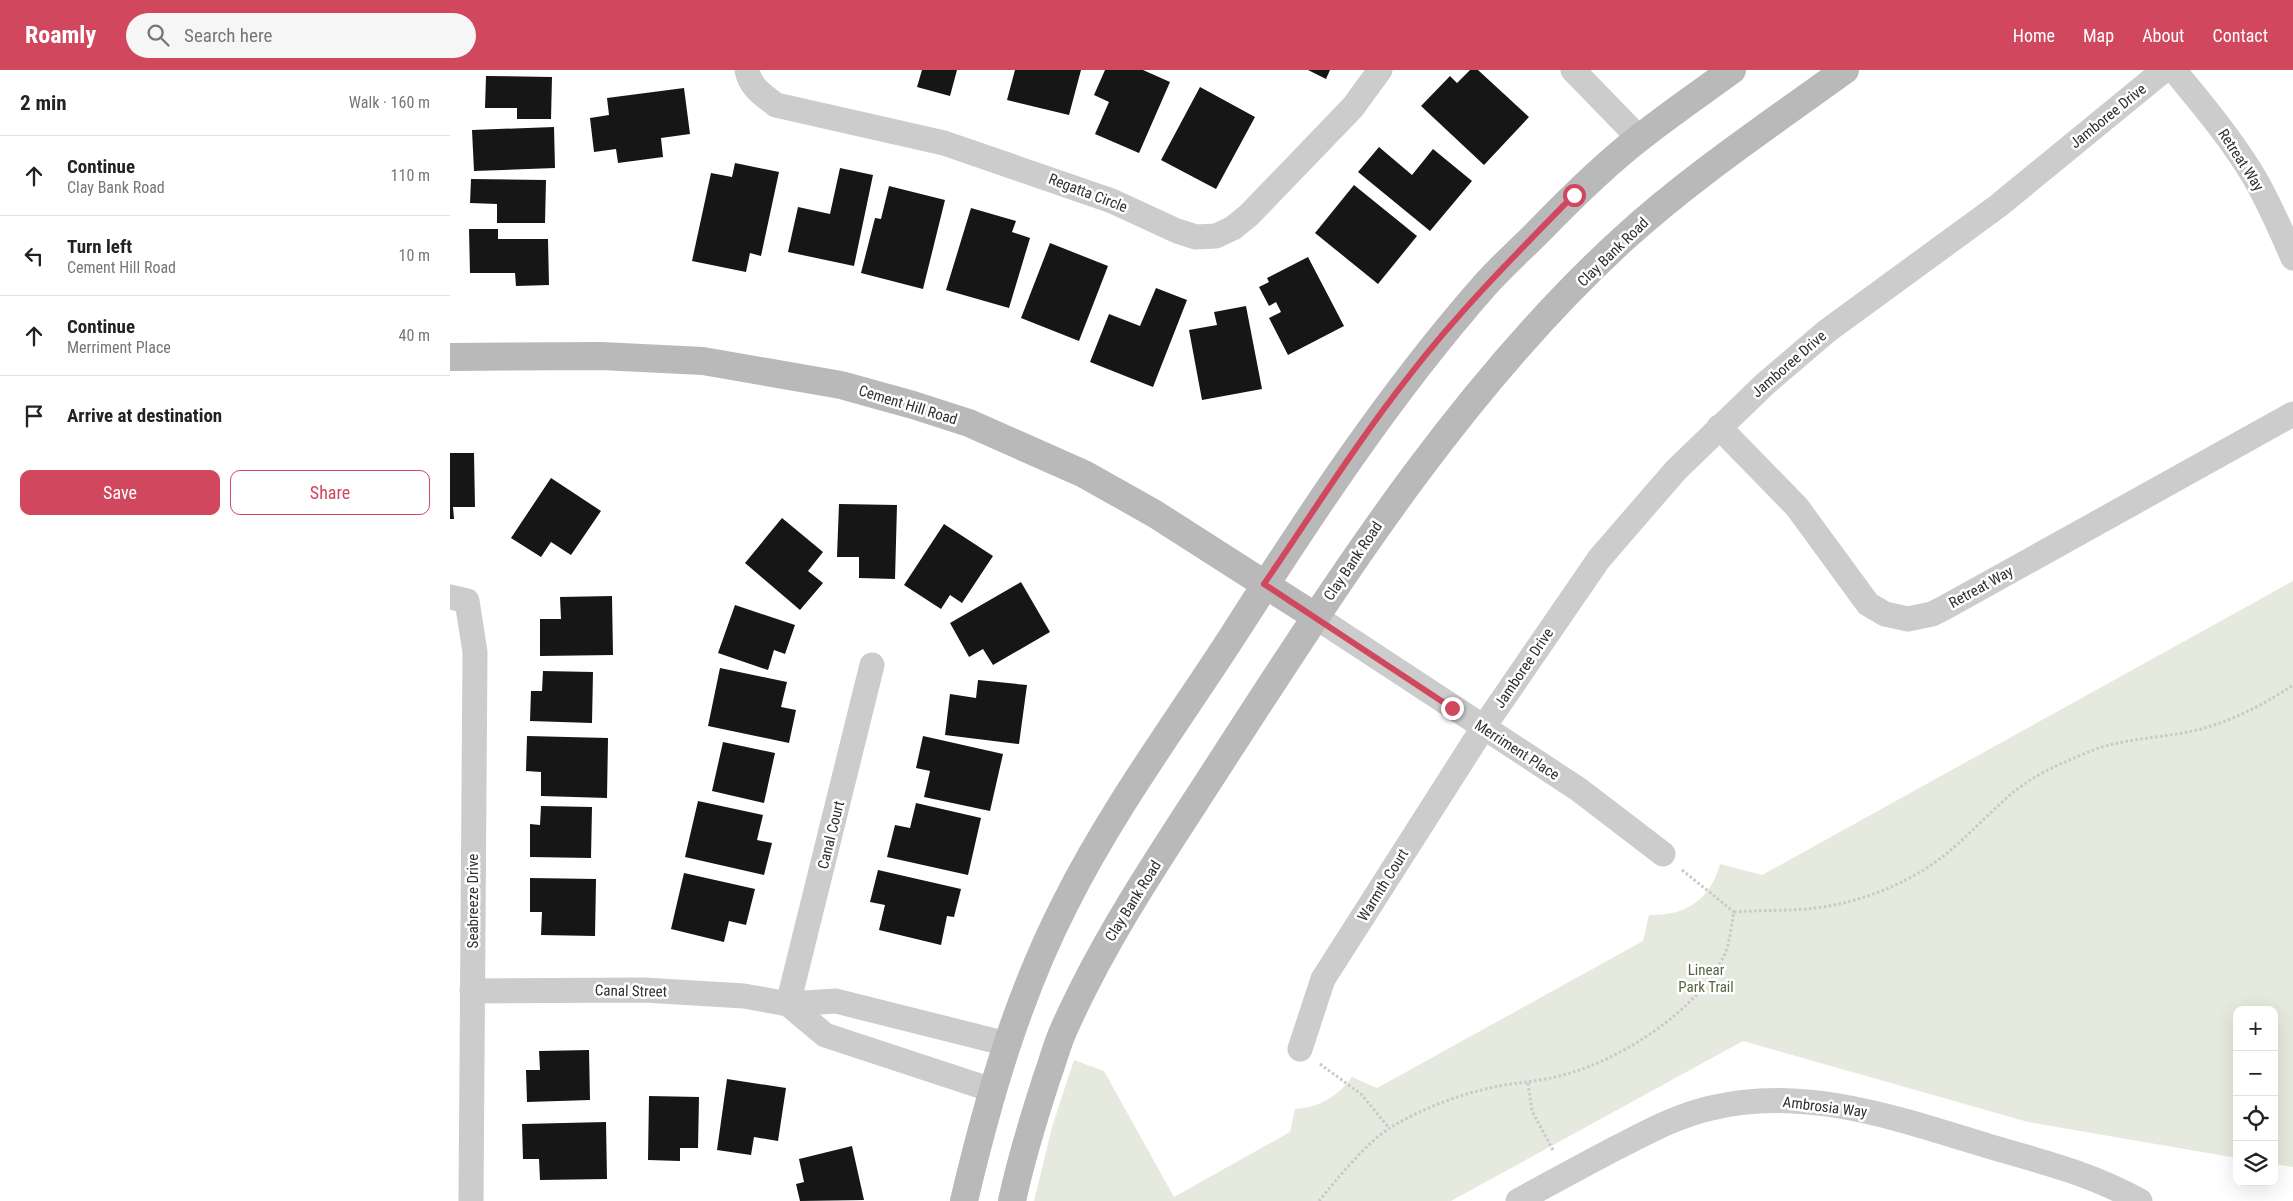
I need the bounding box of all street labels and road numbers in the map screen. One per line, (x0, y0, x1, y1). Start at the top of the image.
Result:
street label: Jamboree Drive (2066, 80, 2150, 152)
street label: Retreat Way (2214, 126, 2268, 194)
street label: Regatta Circle (1046, 170, 1130, 216)
street label: Clay Bank Road (1574, 214, 1652, 290)
street label: Jamboree Drive (1748, 327, 1830, 401)
street label: Cement Hill Road (856, 381, 960, 429)
street label: Clay Bank Road (1320, 518, 1386, 604)
street label: Retreat Way (1946, 562, 2016, 612)
street label: Jamboree Drive (1491, 625, 1557, 711)
street label: Merriment Place (1471, 716, 1563, 784)
street label: Canal Court (814, 799, 848, 871)
street label: Warmth Court (1354, 845, 1412, 925)
street label: Seabreeze Drive (464, 854, 482, 948)
street label: Clay Bank Road (1101, 857, 1165, 945)
street label: Canal Street (595, 981, 667, 1001)
street label: Ambrosia Way (1782, 1093, 1868, 1121)

